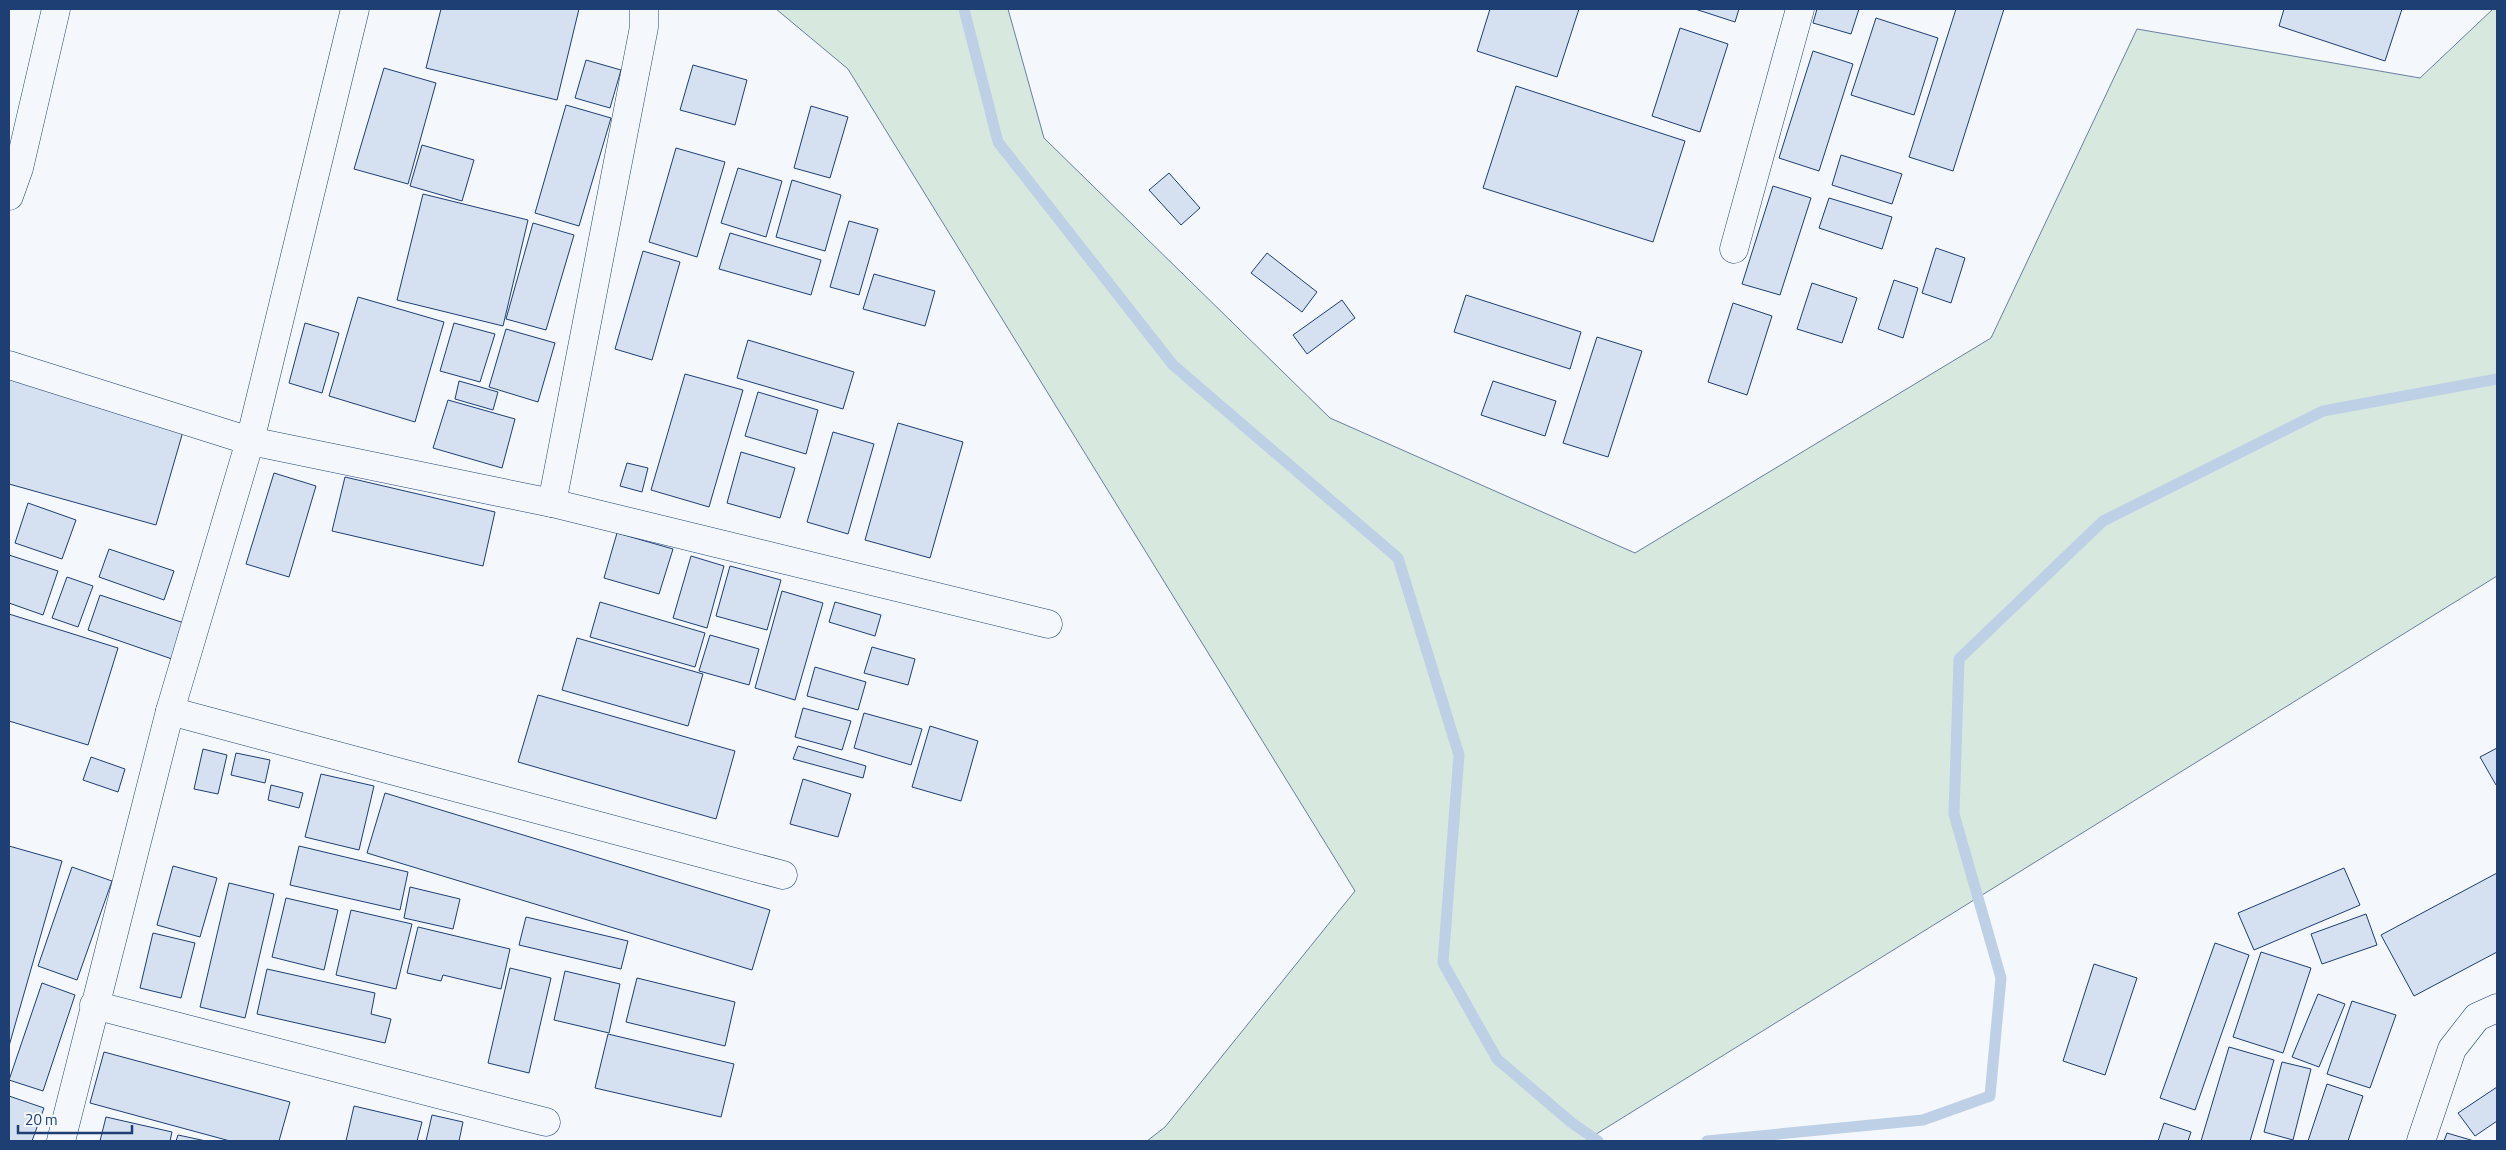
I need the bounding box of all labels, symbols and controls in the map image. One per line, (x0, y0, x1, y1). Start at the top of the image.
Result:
scale bar (18, 1102, 131, 1134)
text: 20 m (25, 1108, 58, 1131)

